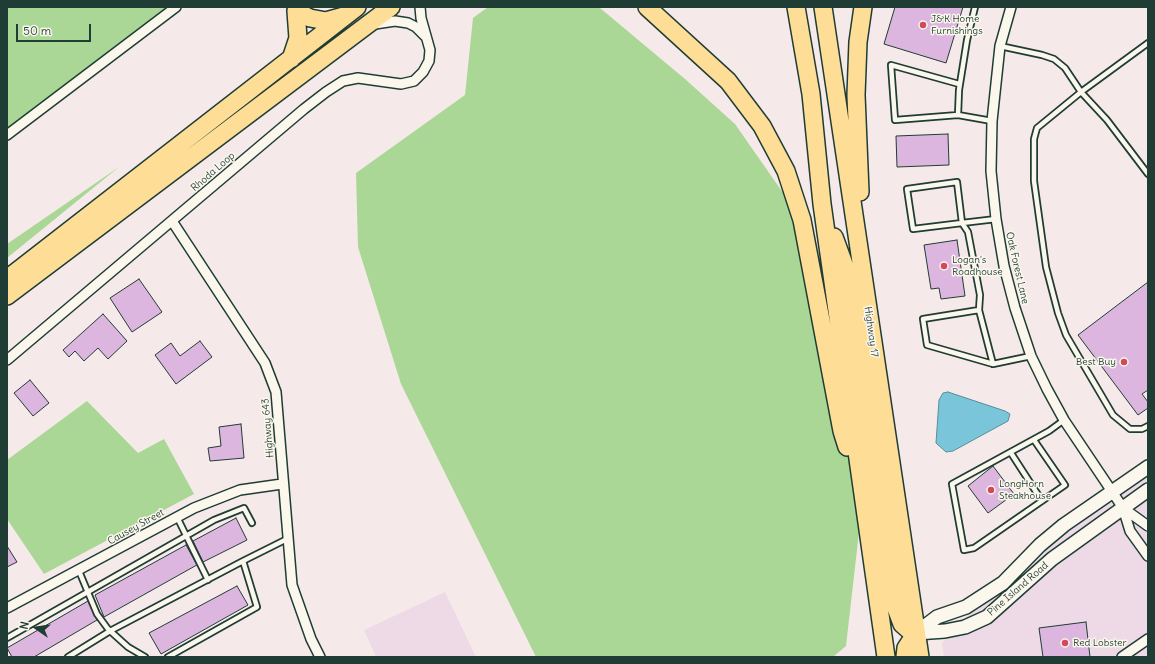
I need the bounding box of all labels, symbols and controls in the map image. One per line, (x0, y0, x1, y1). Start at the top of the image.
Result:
place label: J&K Home Furnishings (931, 13, 983, 36)
scale bar (18, 16, 93, 42)
marker: J&K Home Furnishings (918, 20, 928, 30)
text: 50 m (23, 23, 51, 38)
street label: Rhoda Loop (189, 150, 237, 194)
street label: Oak Forest Lane (1003, 231, 1031, 305)
place label: Logan's Roadhouse (952, 254, 1003, 278)
marker: Logan's Roadhouse (939, 261, 949, 271)
street label: Highway 17 (861, 306, 881, 358)
place label: Best Buy (1076, 356, 1116, 368)
marker: Best Buy (1119, 357, 1129, 367)
street label: Highway 643 (259, 398, 277, 458)
place label: LongHorn Steakhouse (999, 478, 1051, 502)
marker: LongHorn Steakhouse (986, 485, 996, 495)
street label: Causey Street (106, 507, 166, 547)
street label: Pine Island Road (985, 559, 1051, 619)
north arrow (16, 608, 56, 648)
text: N (17, 620, 32, 631)
place label: Red Lobster (1073, 637, 1127, 649)
marker: Red Lobster (1060, 638, 1070, 648)

